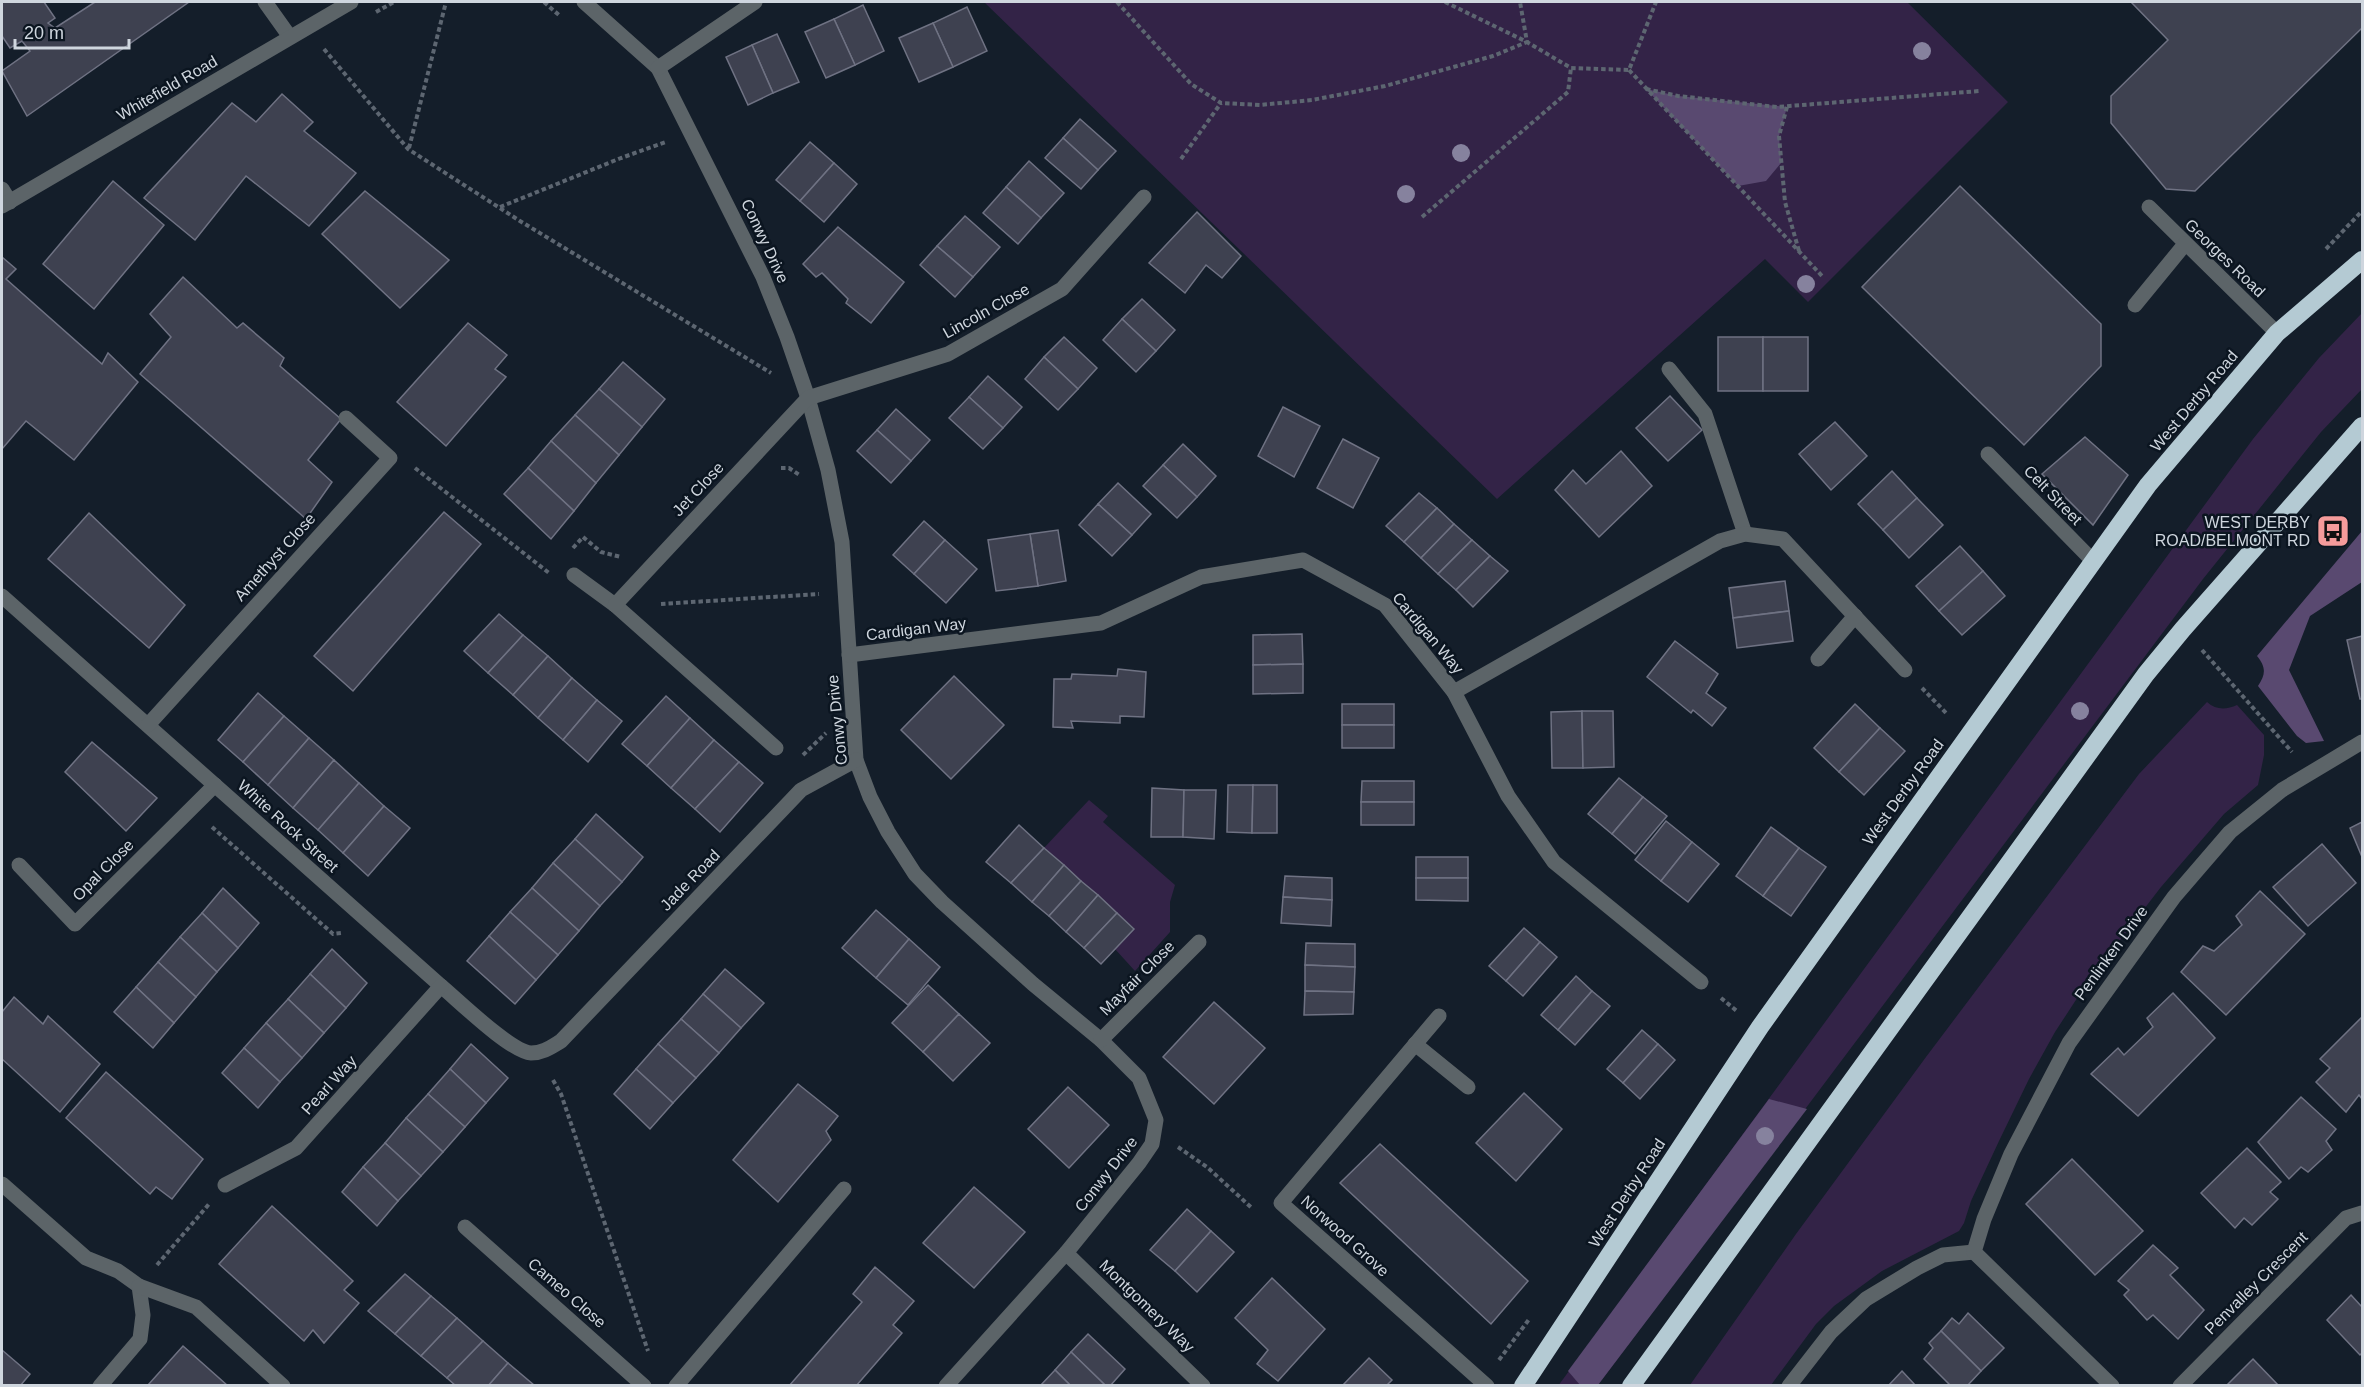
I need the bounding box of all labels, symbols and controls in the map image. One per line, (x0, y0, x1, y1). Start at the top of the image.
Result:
scale bar (15, 12, 129, 50)
text: 20 m (24, 23, 64, 43)
street label: Whitefield Road (114, 52, 220, 124)
street label: Conwy Drive (738, 196, 792, 286)
street label: Georges Road (2182, 216, 2268, 300)
street label: Lincoln Close (940, 280, 1032, 342)
street label: West Derby Road (2147, 347, 2241, 455)
street label: Jet Close (669, 459, 727, 519)
street label: Celt Street (2021, 462, 2086, 528)
street label: Amethyst Close (231, 510, 319, 604)
bus stop icon: WEST DERBY ROAD/BELMONT RD (2315, 513, 2351, 549)
place label: WEST DERBY ROAD/BELMONT RD (2155, 514, 2310, 549)
street label: Cardigan Way (1389, 589, 1467, 677)
street label: Cardigan Way (865, 614, 967, 644)
street label: Conwy Drive (824, 674, 850, 766)
street label: West Derby Road (1859, 736, 1947, 848)
street label: White Rock Street (234, 777, 342, 876)
street label: Opal Close (69, 836, 137, 904)
street label: Jade Road (657, 846, 723, 914)
street label: Penlinken Drive (2071, 903, 2151, 1003)
street label: Mayfair Close (1096, 937, 1178, 1019)
street label: Pearl Way (298, 1052, 360, 1118)
street label: Conwy Drive (1071, 1133, 1141, 1215)
street label: West Derby Road (1586, 1136, 1668, 1250)
street label: Norwood Grove (1298, 1192, 1392, 1280)
street label: Penvalley Crescent (2201, 1228, 2311, 1338)
street label: Cameo Close (525, 1255, 609, 1331)
street label: Montgomery Way (1096, 1257, 1198, 1355)

